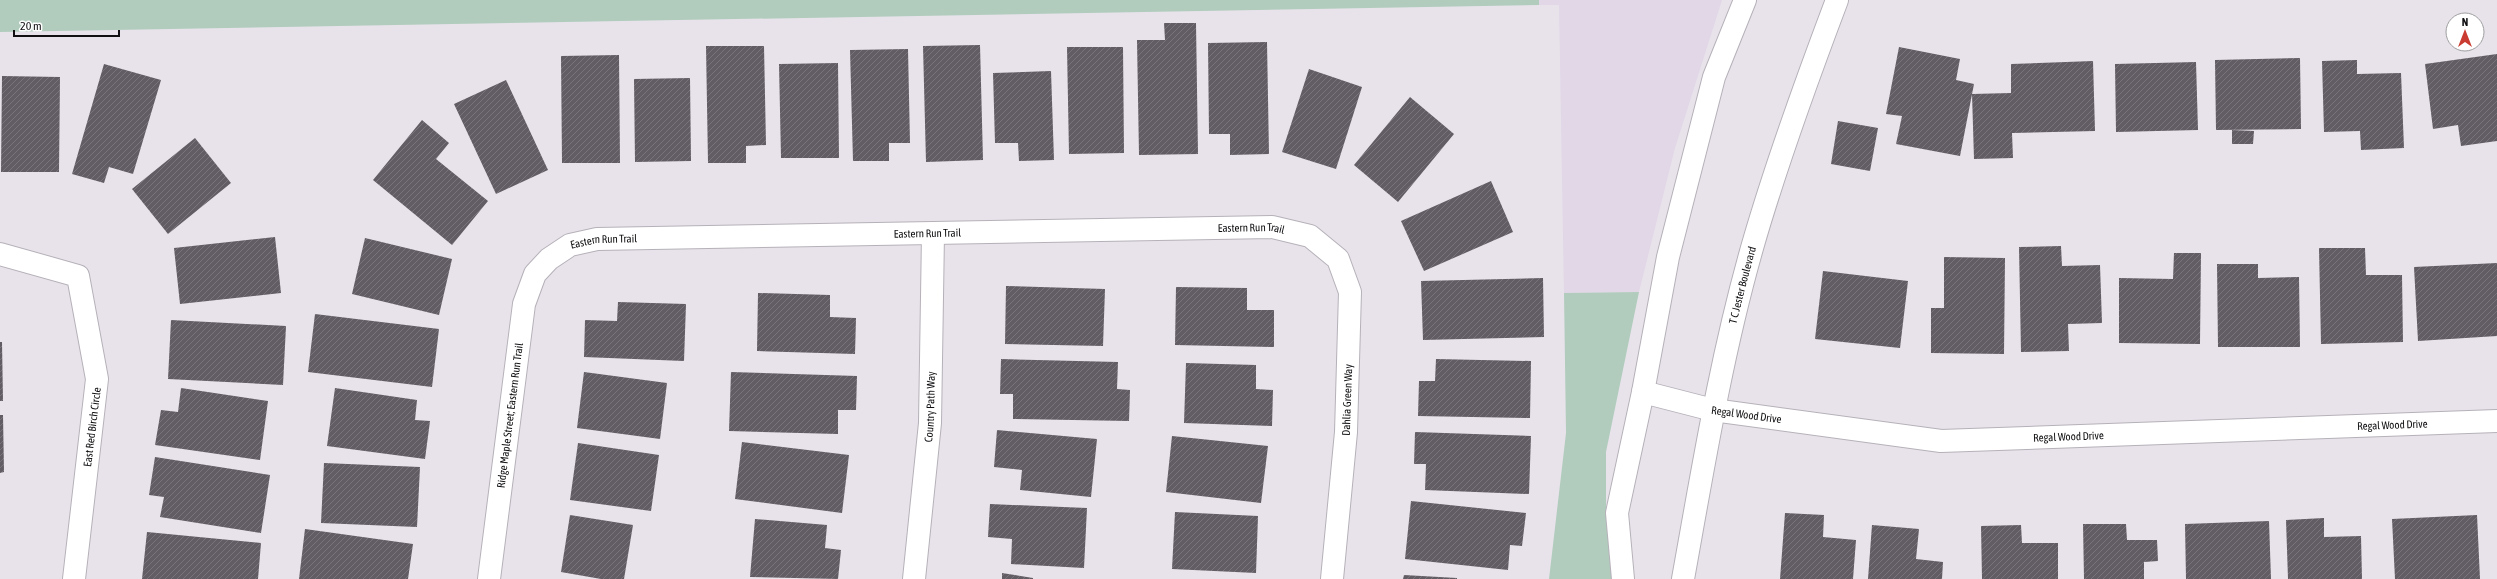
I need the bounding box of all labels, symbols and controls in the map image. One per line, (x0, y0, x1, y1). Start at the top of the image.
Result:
scale bar (14, 12, 119, 38)
north arrow (2445, 12, 2485, 52)
text: N (2462, 16, 2468, 28)
text: 20 m (20, 19, 42, 33)
street label: Eastern Run Trail (1218, 221, 1286, 236)
street label: Eastern Run Trail (894, 227, 961, 240)
street label: Eastern Run Trail (569, 232, 637, 251)
street label: T C Jester Boulevard (1727, 245, 1758, 325)
street label: Ridge Maple Street; Eastern Run Trail (495, 342, 525, 489)
street label: Dahlia Green Way (1340, 363, 1354, 436)
street label: Country Path Way (922, 371, 937, 443)
street label: East Red Birch Circle (81, 387, 103, 467)
street label: Regal Wood Drive (1711, 404, 1782, 425)
street label: Regal Wood Drive (2357, 417, 2428, 432)
street label: Regal Wood Drive (2033, 429, 2104, 444)

